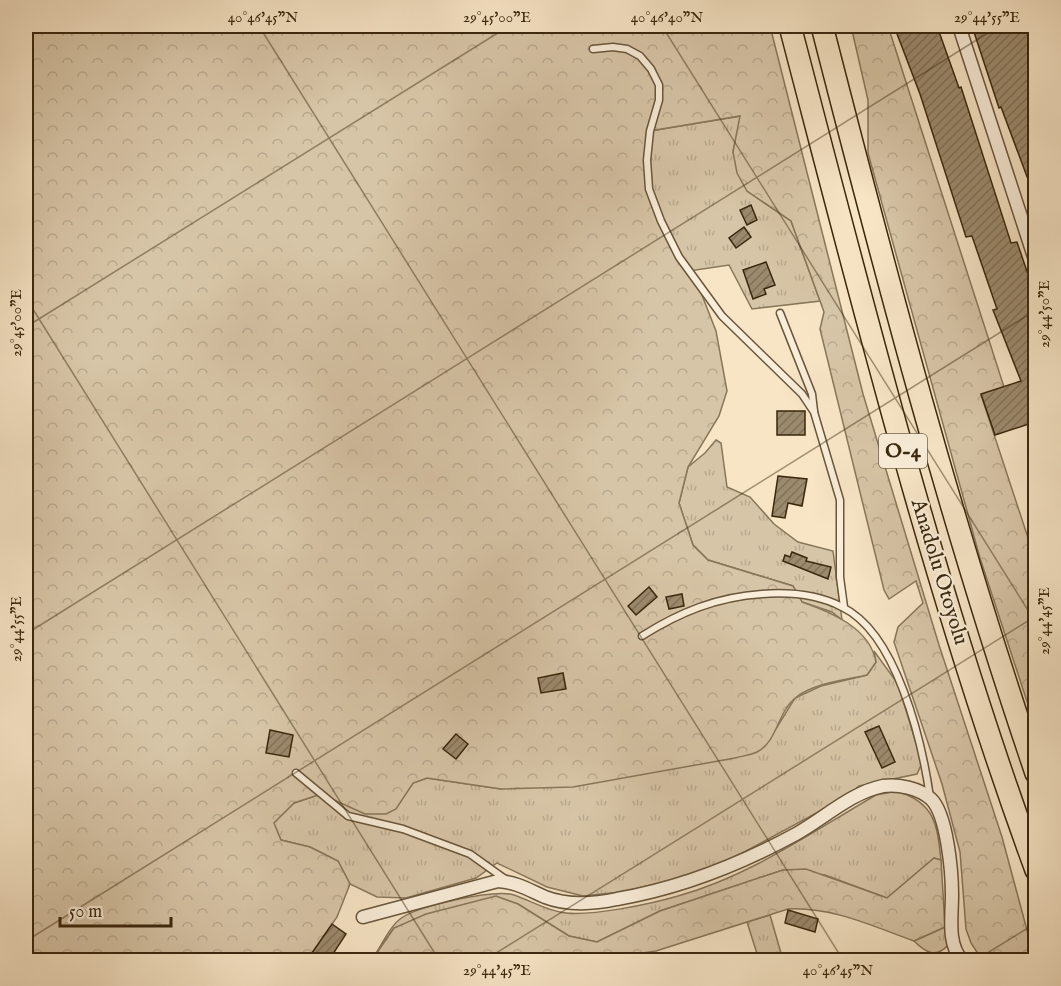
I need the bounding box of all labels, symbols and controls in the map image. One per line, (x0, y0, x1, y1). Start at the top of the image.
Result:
text: 40°46'45"N (228, 8, 298, 27)
text: 29°45'00"E (463, 8, 531, 27)
text: 40°46'40"N (631, 8, 703, 27)
text: 29°44'55"E (954, 8, 1020, 27)
text: 29°44'50"E (1035, 280, 1054, 348)
text: 29°45'00"E (7, 289, 26, 357)
road number: O-4 (879, 434, 927, 468)
street label: Anadolu Otoyolu (904, 495, 974, 648)
text: 29°44'45"E (1035, 587, 1054, 655)
text: 29°44'55"E (7, 596, 26, 662)
scale bar (60, 890, 171, 928)
text: 50 m (69, 901, 102, 924)
text: 29°44'45"E (463, 961, 531, 980)
text: 40°46'45"N (803, 961, 873, 980)

